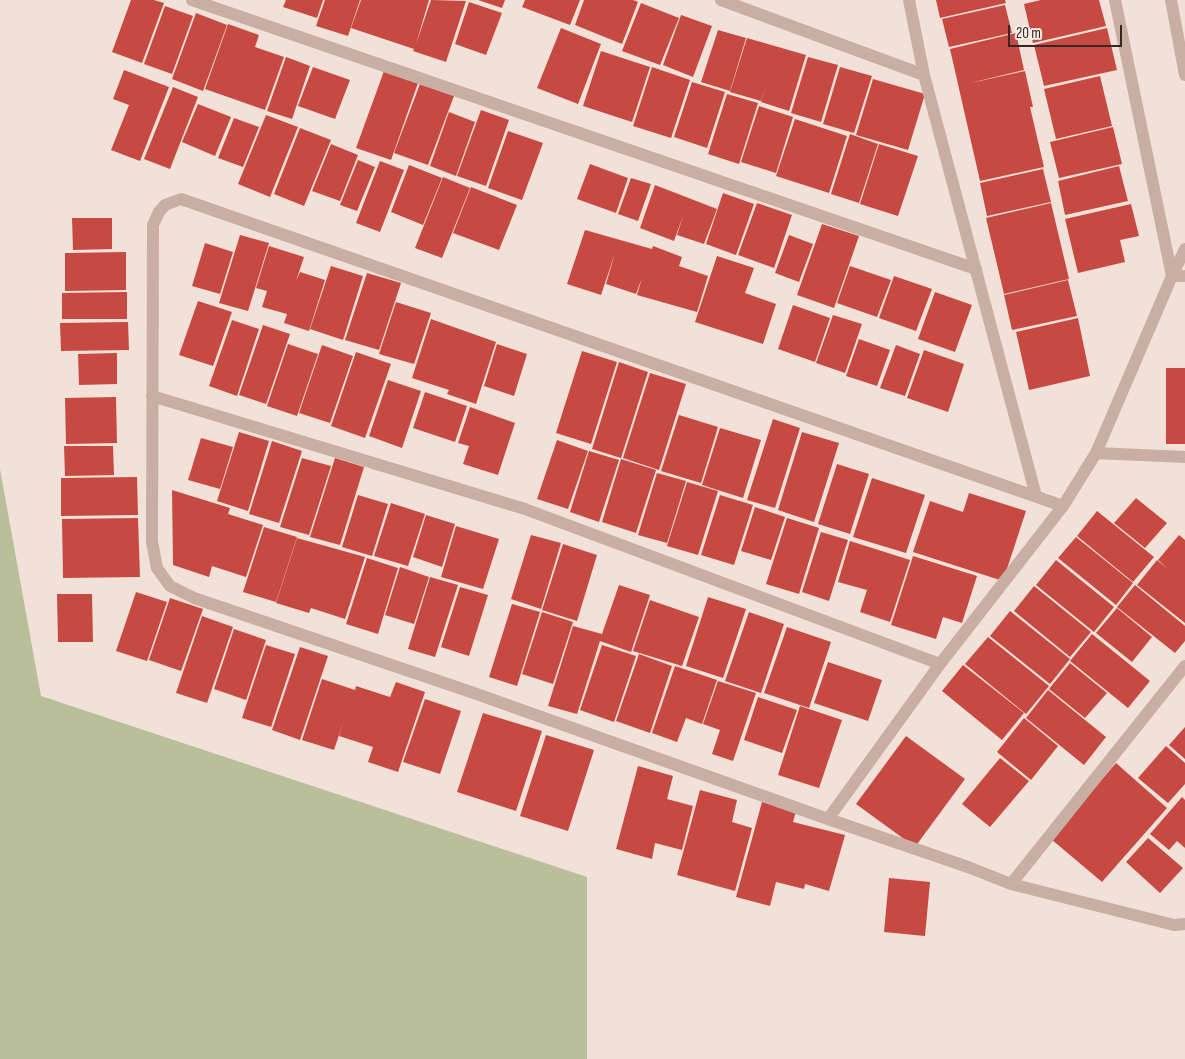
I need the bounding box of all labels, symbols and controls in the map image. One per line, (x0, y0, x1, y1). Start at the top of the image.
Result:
scale bar (1010, 15, 1124, 47)
text: 20 m (1016, 24, 1041, 43)

